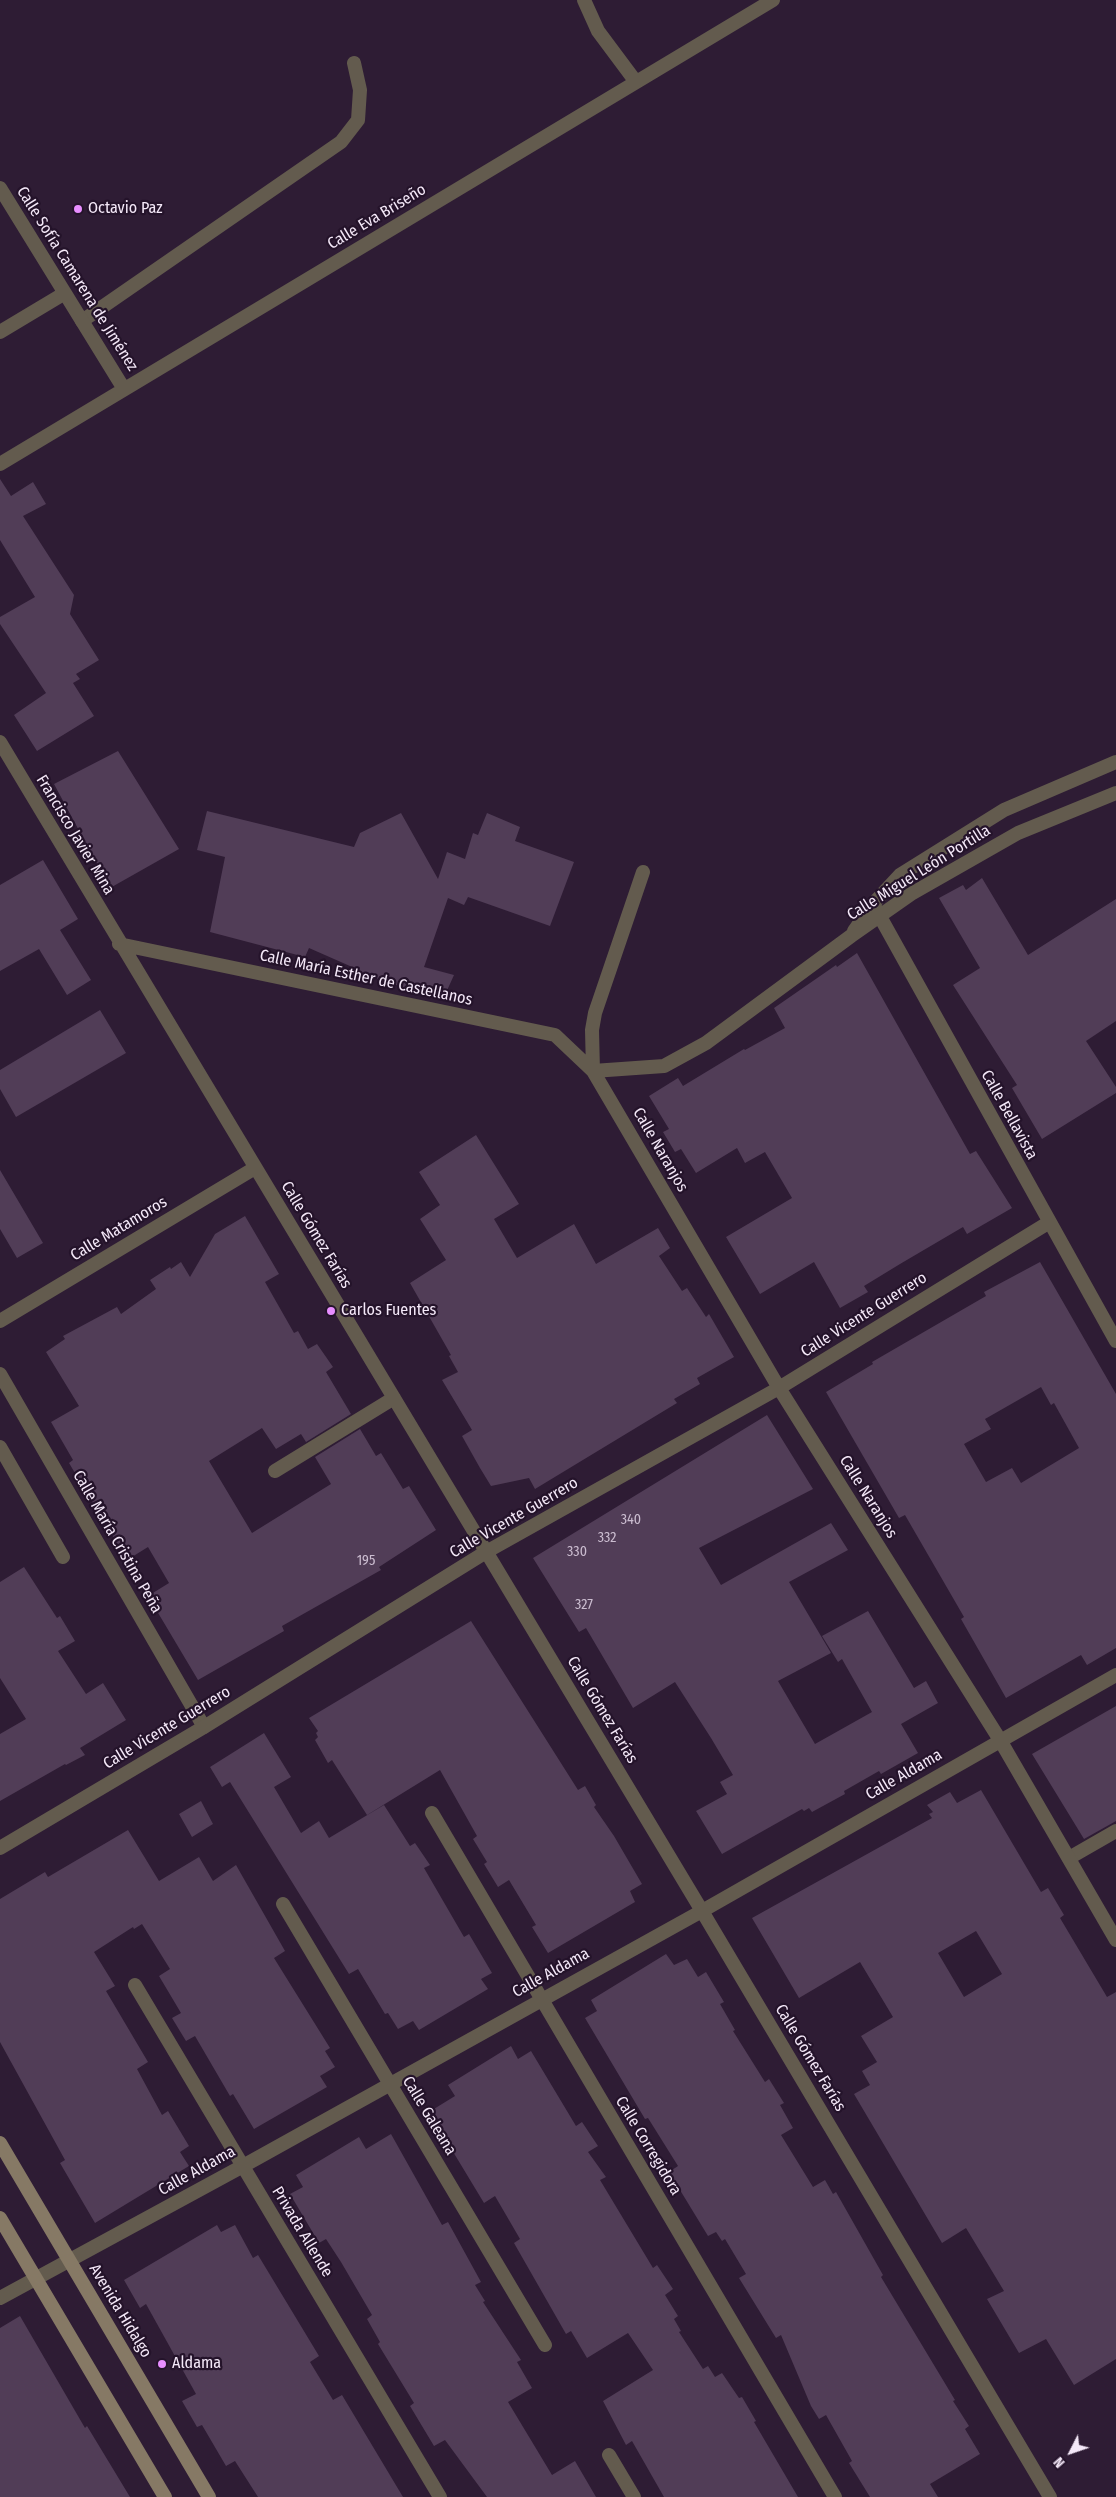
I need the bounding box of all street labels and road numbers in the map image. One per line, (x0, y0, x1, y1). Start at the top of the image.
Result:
street label: Calle Eva Briseño (324, 180, 430, 254)
street label: Calle Sofía Camarena de Jiménez (12, 183, 142, 375)
street label: Francisco Javier Mina (32, 772, 118, 898)
street label: Calle Miguel León Portilla (844, 821, 994, 925)
street label: Calle María Esther de Castellanos (258, 946, 474, 1010)
street label: Calle Bellavista (977, 1067, 1041, 1163)
street label: Calle Naranjos (628, 1105, 692, 1195)
street label: Calle Gómez Farías (276, 1178, 356, 1292)
street label: Calle Matamoros (67, 1193, 171, 1265)
street label: Calle Vicente Guerrero (797, 1268, 931, 1362)
street label: Calle Naranjos (835, 1452, 901, 1542)
street label: Calle María Cristina Peña (68, 1467, 166, 1617)
street label: Calle Vicente Guerrero (446, 1473, 582, 1563)
street label: Calle Gómez Farías (562, 1653, 642, 1767)
street label: Calle Vicente Guerrero (100, 1682, 234, 1774)
street label: Calle Aldama (862, 1745, 946, 1805)
street label: Calle Aldama (509, 1944, 593, 2002)
street label: Calle Gómez Farías (770, 2001, 850, 2115)
street label: Calle Galeana (398, 2073, 460, 2159)
street label: Calle Corregidora (611, 2093, 685, 2199)
street label: Calle Aldama (155, 2142, 239, 2200)
street label: Privada Allende (267, 2183, 337, 2281)
street label: Avenida Hidalgo (84, 2261, 156, 2361)

